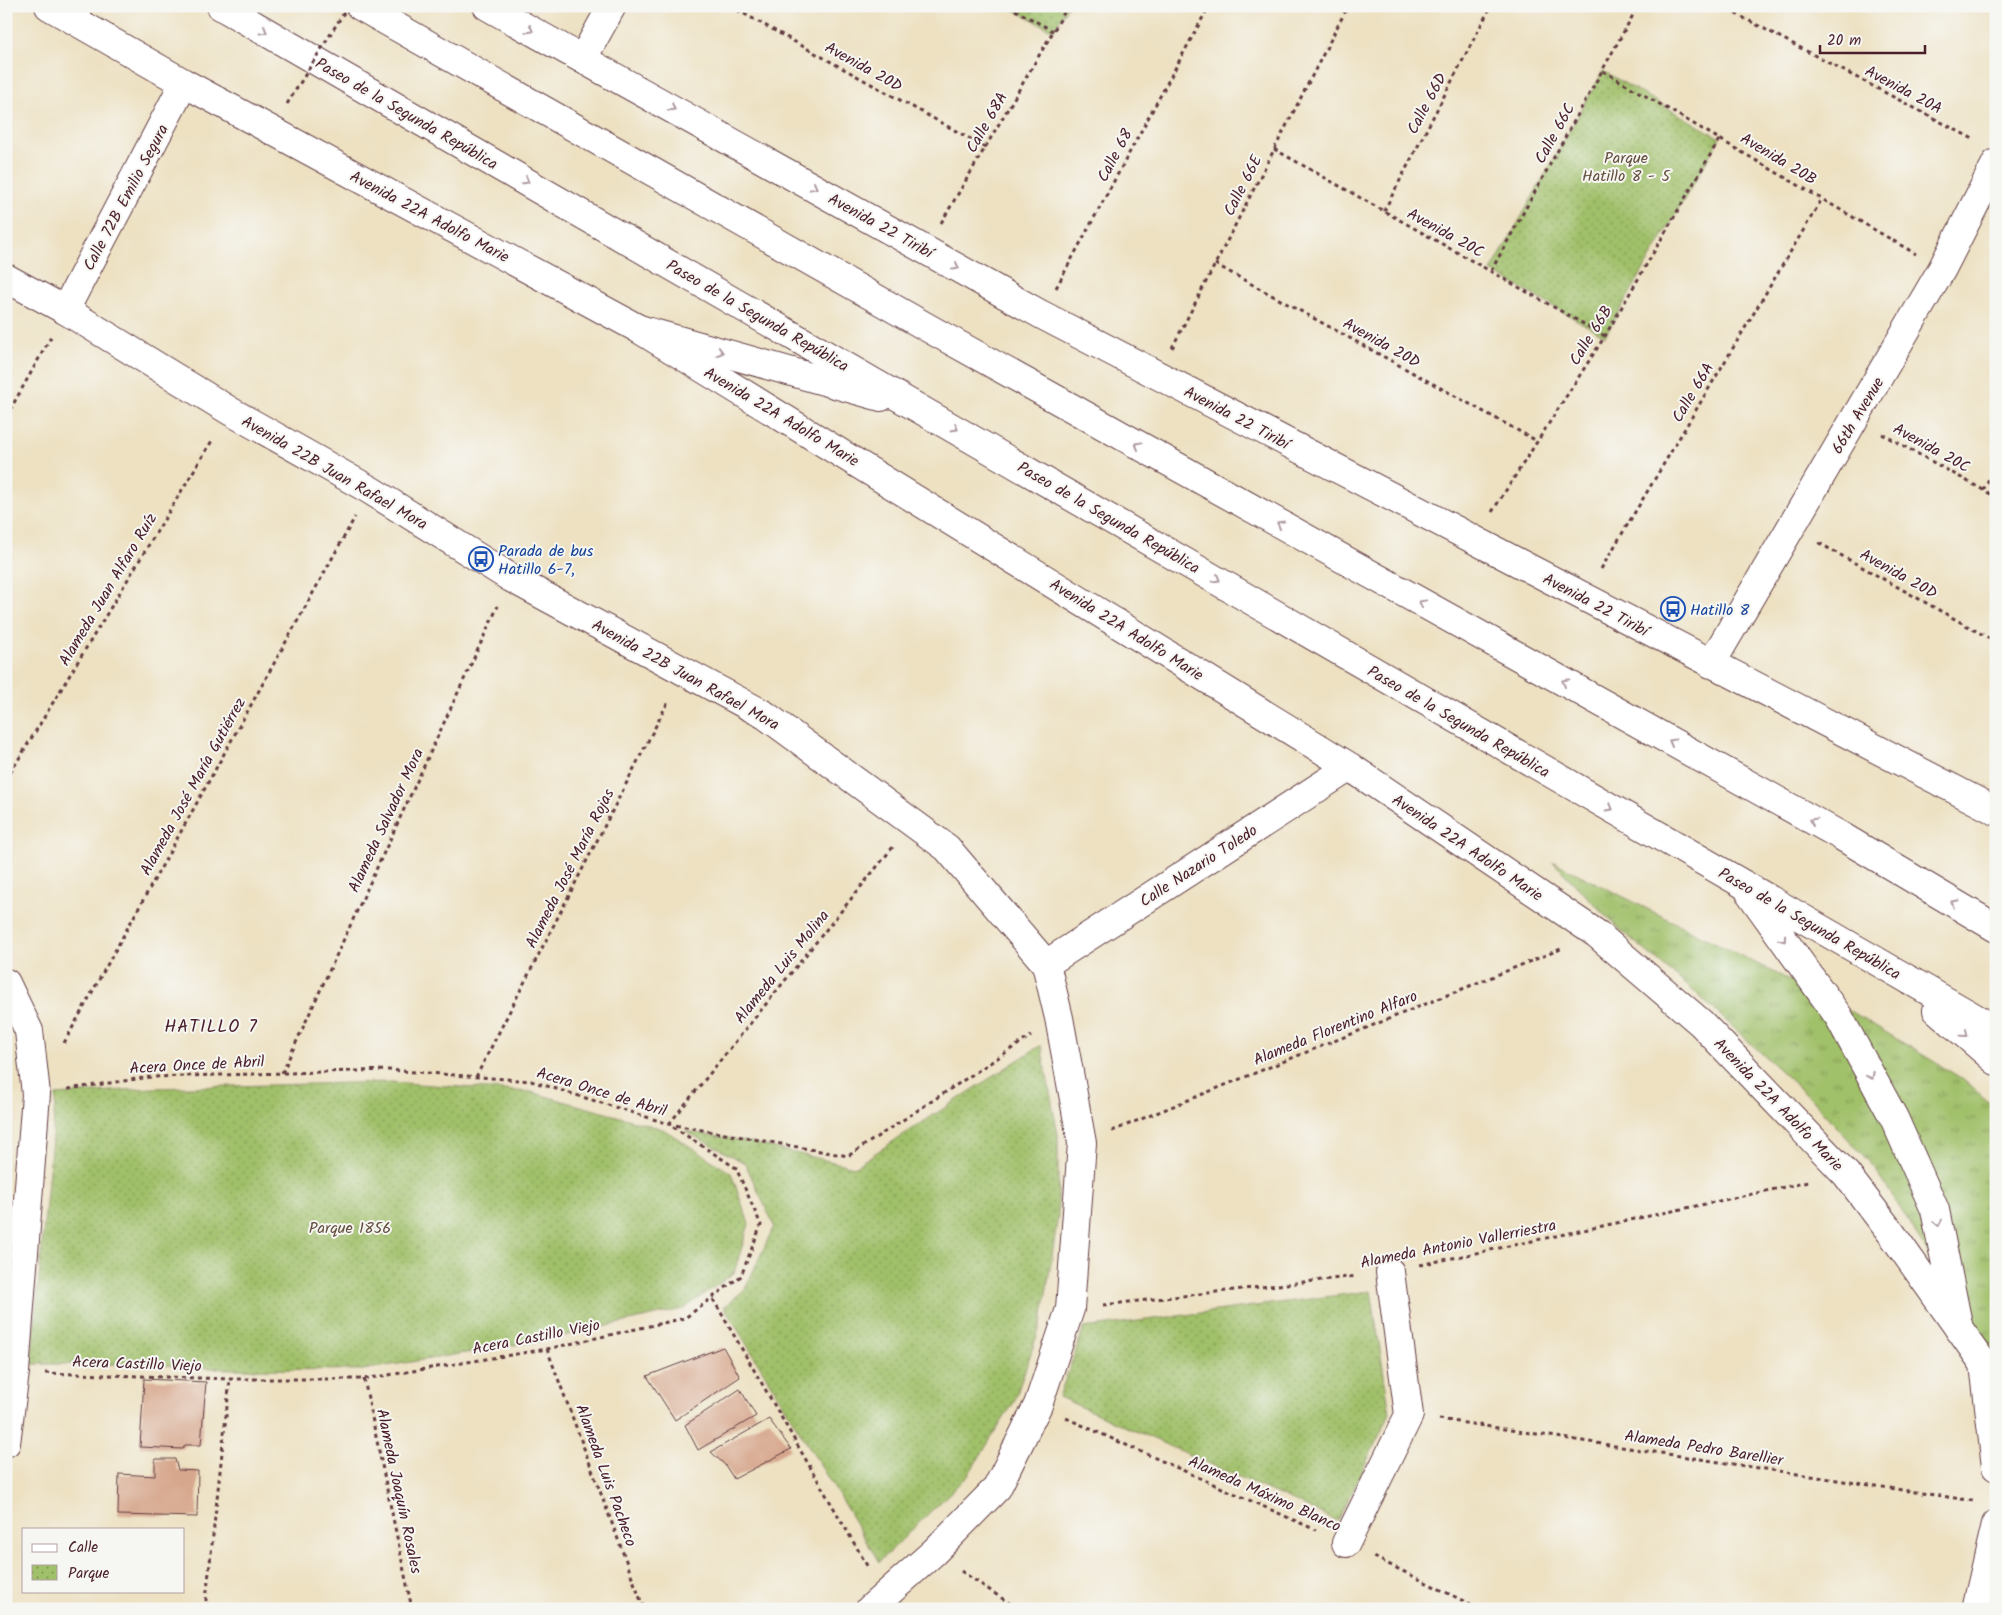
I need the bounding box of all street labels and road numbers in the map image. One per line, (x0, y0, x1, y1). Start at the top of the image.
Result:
street label: Avenida 20D (820, 36, 907, 99)
street label: Paseo de la Segunda República (310, 52, 502, 177)
street label: Avenida 20A (1860, 59, 1947, 121)
street label: Calle 66D (1401, 68, 1454, 139)
street label: Calle 68A (960, 87, 1015, 158)
street label: Calle 66C (1528, 99, 1582, 169)
street label: Calle 72B Emilio Segura (77, 120, 176, 275)
street label: Calle 68 (1091, 124, 1140, 187)
street label: Avenida 20B (1735, 127, 1821, 192)
street label: Calle 66E (1217, 150, 1270, 221)
street label: Avenida 22A Adolfo Marie (345, 165, 514, 270)
street label: Avenida 22 Tiribí (823, 187, 939, 267)
street label: Avenida 20C (1402, 202, 1488, 265)
street label: Paseo de la Segunda República (661, 254, 853, 379)
street label: Calle 66B (1563, 301, 1620, 371)
street label: Avenida 20D (1338, 312, 1425, 375)
street label: Calle 66A (1666, 358, 1721, 428)
street label: Avenida 22A Adolfo Marie (699, 361, 864, 474)
street label: 66th Avenue (1825, 372, 1891, 459)
street label: Avenida 22 Tiribí (1179, 380, 1296, 458)
street label: Avenida 22B Juan Rafael Mora (236, 410, 432, 537)
street label: Avenida 20C (1888, 417, 1974, 480)
street label: Paseo de la Segunda República (1012, 456, 1204, 581)
street label: Alameda Juan Alfaro Ruíz (53, 508, 164, 671)
street label: Avenida 20D (1855, 543, 1942, 606)
street label: Avenida 22 Tiribí (1538, 567, 1655, 645)
street label: Avenida 22A Adolfo Marie (1044, 573, 1208, 688)
street label: Avenida 22B Juan Rafael Mora (587, 613, 784, 737)
street label: Paseo de la Segunda República (1362, 660, 1554, 785)
street label: Alameda José María Gutiérrez (134, 693, 253, 880)
street label: Alameda Salvador Mora (342, 744, 431, 897)
street label: Alameda José María Rojas (519, 784, 622, 953)
street label: Avenida 22A Adolfo Marie (1387, 788, 1548, 908)
street label: Calle Nazario Toledo (1135, 819, 1263, 914)
street label: Paseo de la Segunda República (1713, 862, 1905, 987)
street label: Alameda Luis Molina (728, 905, 836, 1029)
street label: Alameda Florentino Alfaro (1250, 984, 1422, 1073)
street label: Avenida 22A Adolfo Marie (1707, 1032, 1849, 1178)
street label: Acera Once de Abril (129, 1049, 265, 1082)
street label: Acera Once de Abril (533, 1061, 670, 1124)
street label: Alameda Antonio Vallerriestra (1358, 1213, 1558, 1276)
street label: Acera Castillo Viejo (470, 1313, 602, 1362)
street label: Acera Castillo Viejo (72, 1350, 202, 1379)
street label: Alameda Luis Pacheco (568, 1401, 643, 1550)
street label: Alameda Joaquín Rosales (369, 1406, 428, 1576)
street label: Alameda Pedro Barellier (1623, 1424, 1786, 1474)
street label: Alameda Máximo Blanco (1184, 1449, 1345, 1539)

